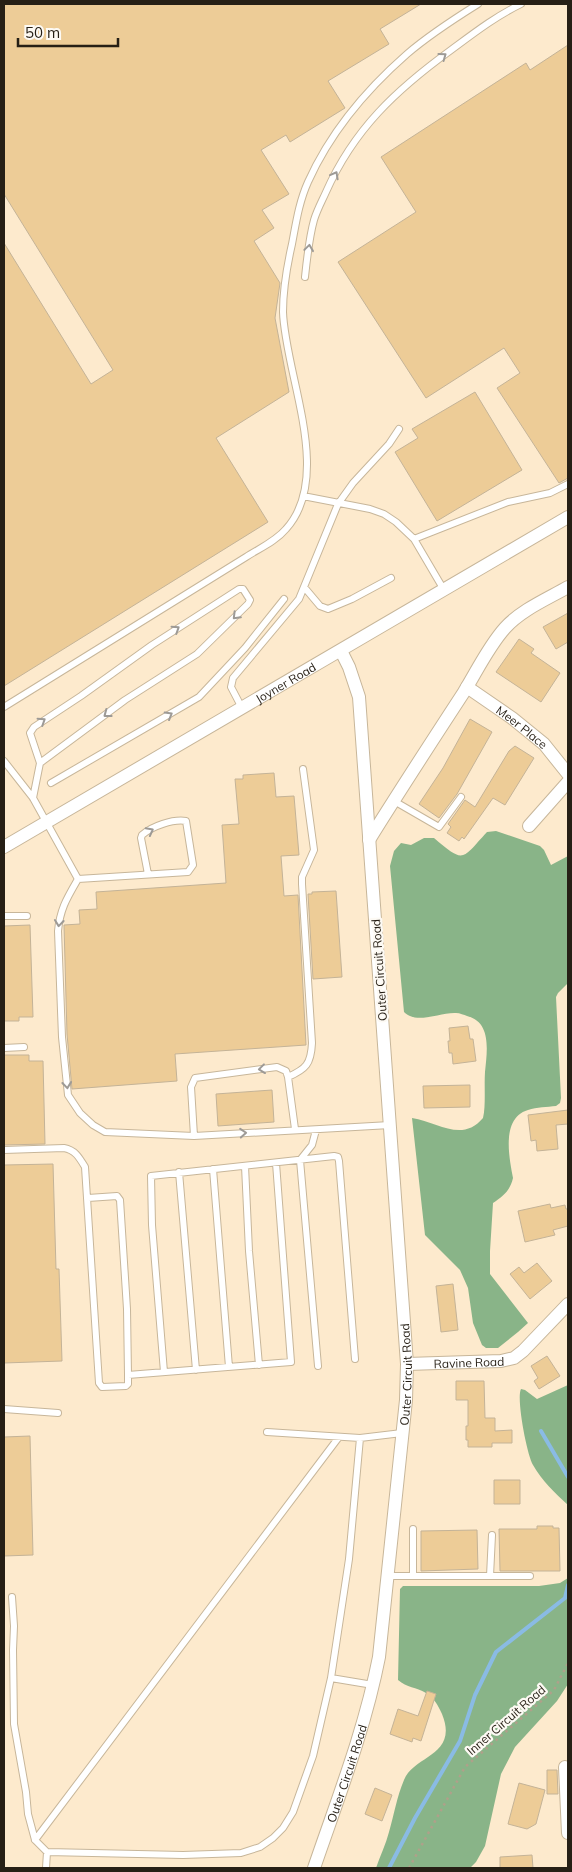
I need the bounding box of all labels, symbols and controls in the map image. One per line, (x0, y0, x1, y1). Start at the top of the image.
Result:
scale bar (18, 15, 118, 47)
text: 50 m (25, 23, 60, 42)
one-way arrow (437, 53, 447, 62)
one-way arrow (329, 171, 339, 180)
one-way arrow (303, 243, 314, 251)
one-way arrow (233, 611, 242, 620)
one-way arrow (170, 626, 180, 635)
street label: Joyner Road (252, 659, 318, 706)
street label: Meer Place (494, 702, 551, 752)
one-way arrow (103, 708, 113, 717)
one-way arrow (163, 712, 172, 722)
one-way arrow (37, 718, 46, 727)
one-way arrow (145, 827, 154, 837)
street label: Outer Circuit Road (368, 919, 390, 1021)
one-way arrow (54, 920, 65, 928)
one-way arrow (258, 1063, 266, 1074)
one-way arrow (61, 1082, 72, 1090)
one-way arrow (239, 1128, 247, 1139)
street label: Outer Circuit Road (396, 1323, 415, 1426)
street label: Ravine Road (433, 1353, 505, 1371)
street label: Inner Circuit Road (464, 1682, 548, 1758)
street label: Outer Circuit Road (323, 1723, 369, 1824)

